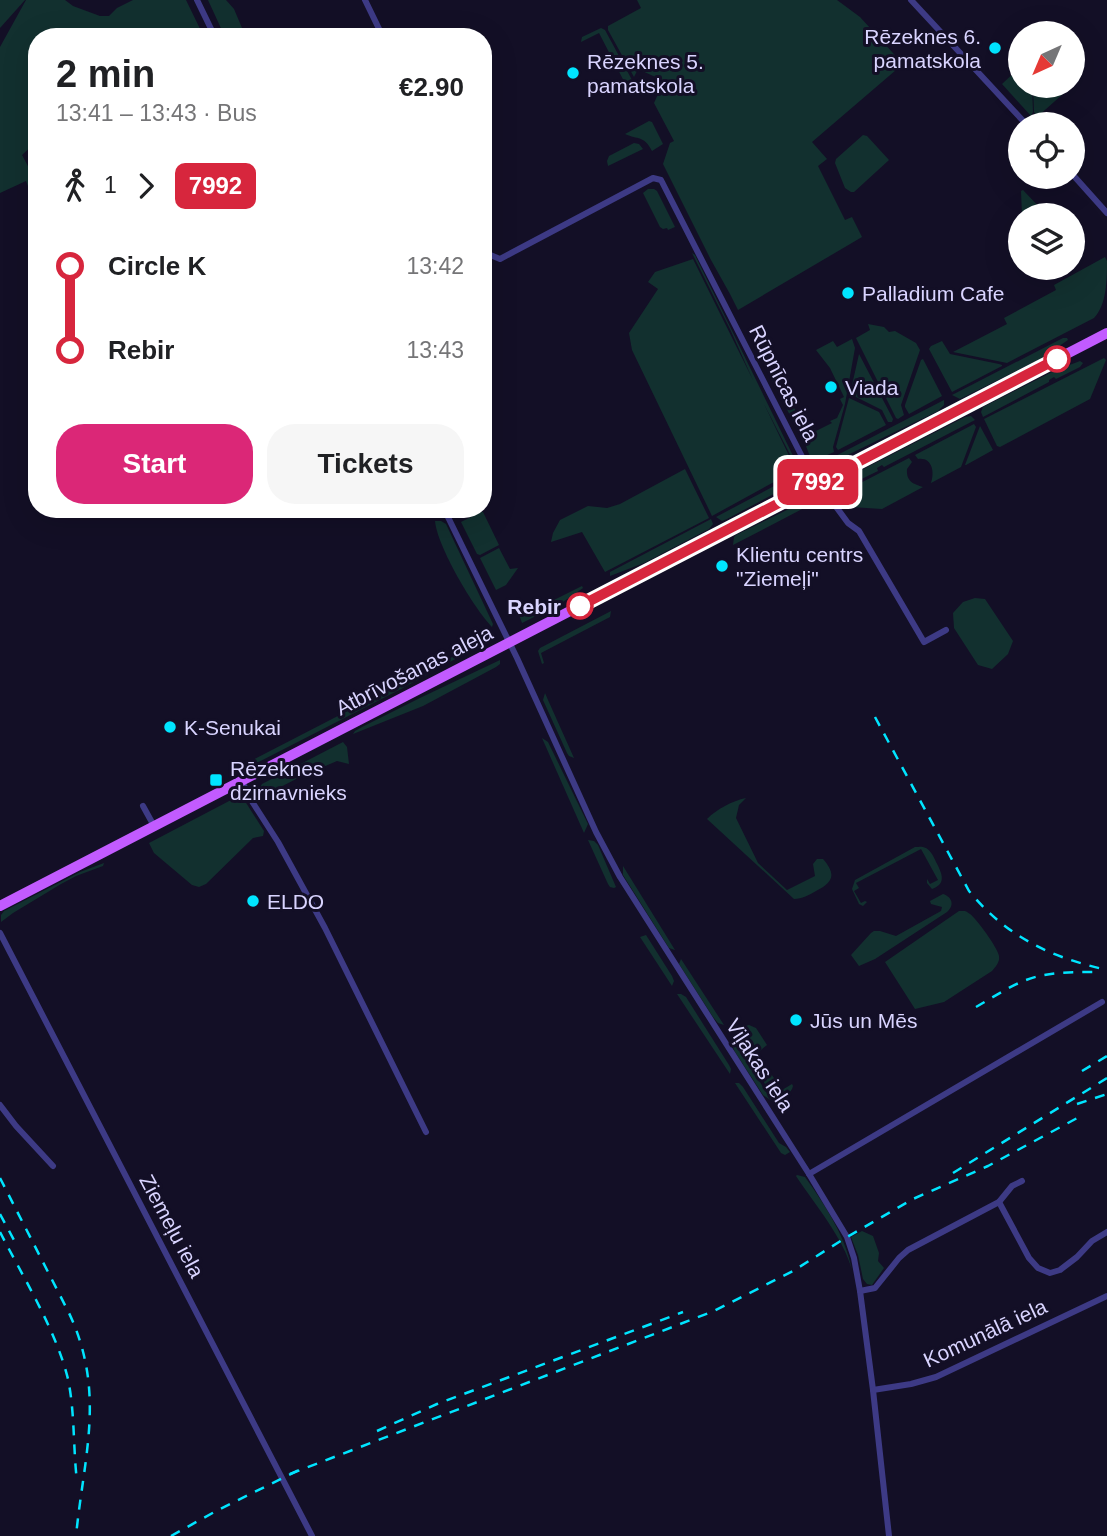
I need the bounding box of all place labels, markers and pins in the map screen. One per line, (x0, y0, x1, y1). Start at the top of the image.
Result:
place label: Rēzeknes 6. pamatskola (864, 25, 981, 72)
marker: Rēzeknes 6. pamatskola (987, 40, 1003, 56)
place label: Rēzeknes 5. pamatskola (587, 50, 704, 97)
marker: Rēzeknes 5. pamatskola (565, 65, 581, 81)
place label: Palladium Cafe (862, 282, 1004, 305)
marker: Palladium Cafe (840, 285, 856, 301)
unlabelled marker (1044, 346, 1070, 372)
place label: Viada (845, 376, 899, 399)
marker: Viada (823, 379, 839, 395)
place label: Klientu centrs "Ziemeļi" (736, 543, 863, 590)
marker: Klientu centrs "Ziemeļi" (714, 558, 730, 574)
marker: Rebir (567, 593, 593, 619)
place label: Rebir (507, 595, 561, 618)
place label: K-Senukai (184, 716, 281, 739)
marker: K-Senukai (162, 719, 178, 735)
place label: Rēzeknes dzirnavnieks (230, 757, 347, 804)
marker: Rēzeknes dzirnavnieks (208, 772, 224, 788)
place label: ELDO (267, 890, 324, 913)
marker: ELDO (245, 893, 261, 909)
place label: Jūs un Mēs (810, 1009, 917, 1032)
marker: Jūs un Mēs (788, 1012, 804, 1028)

